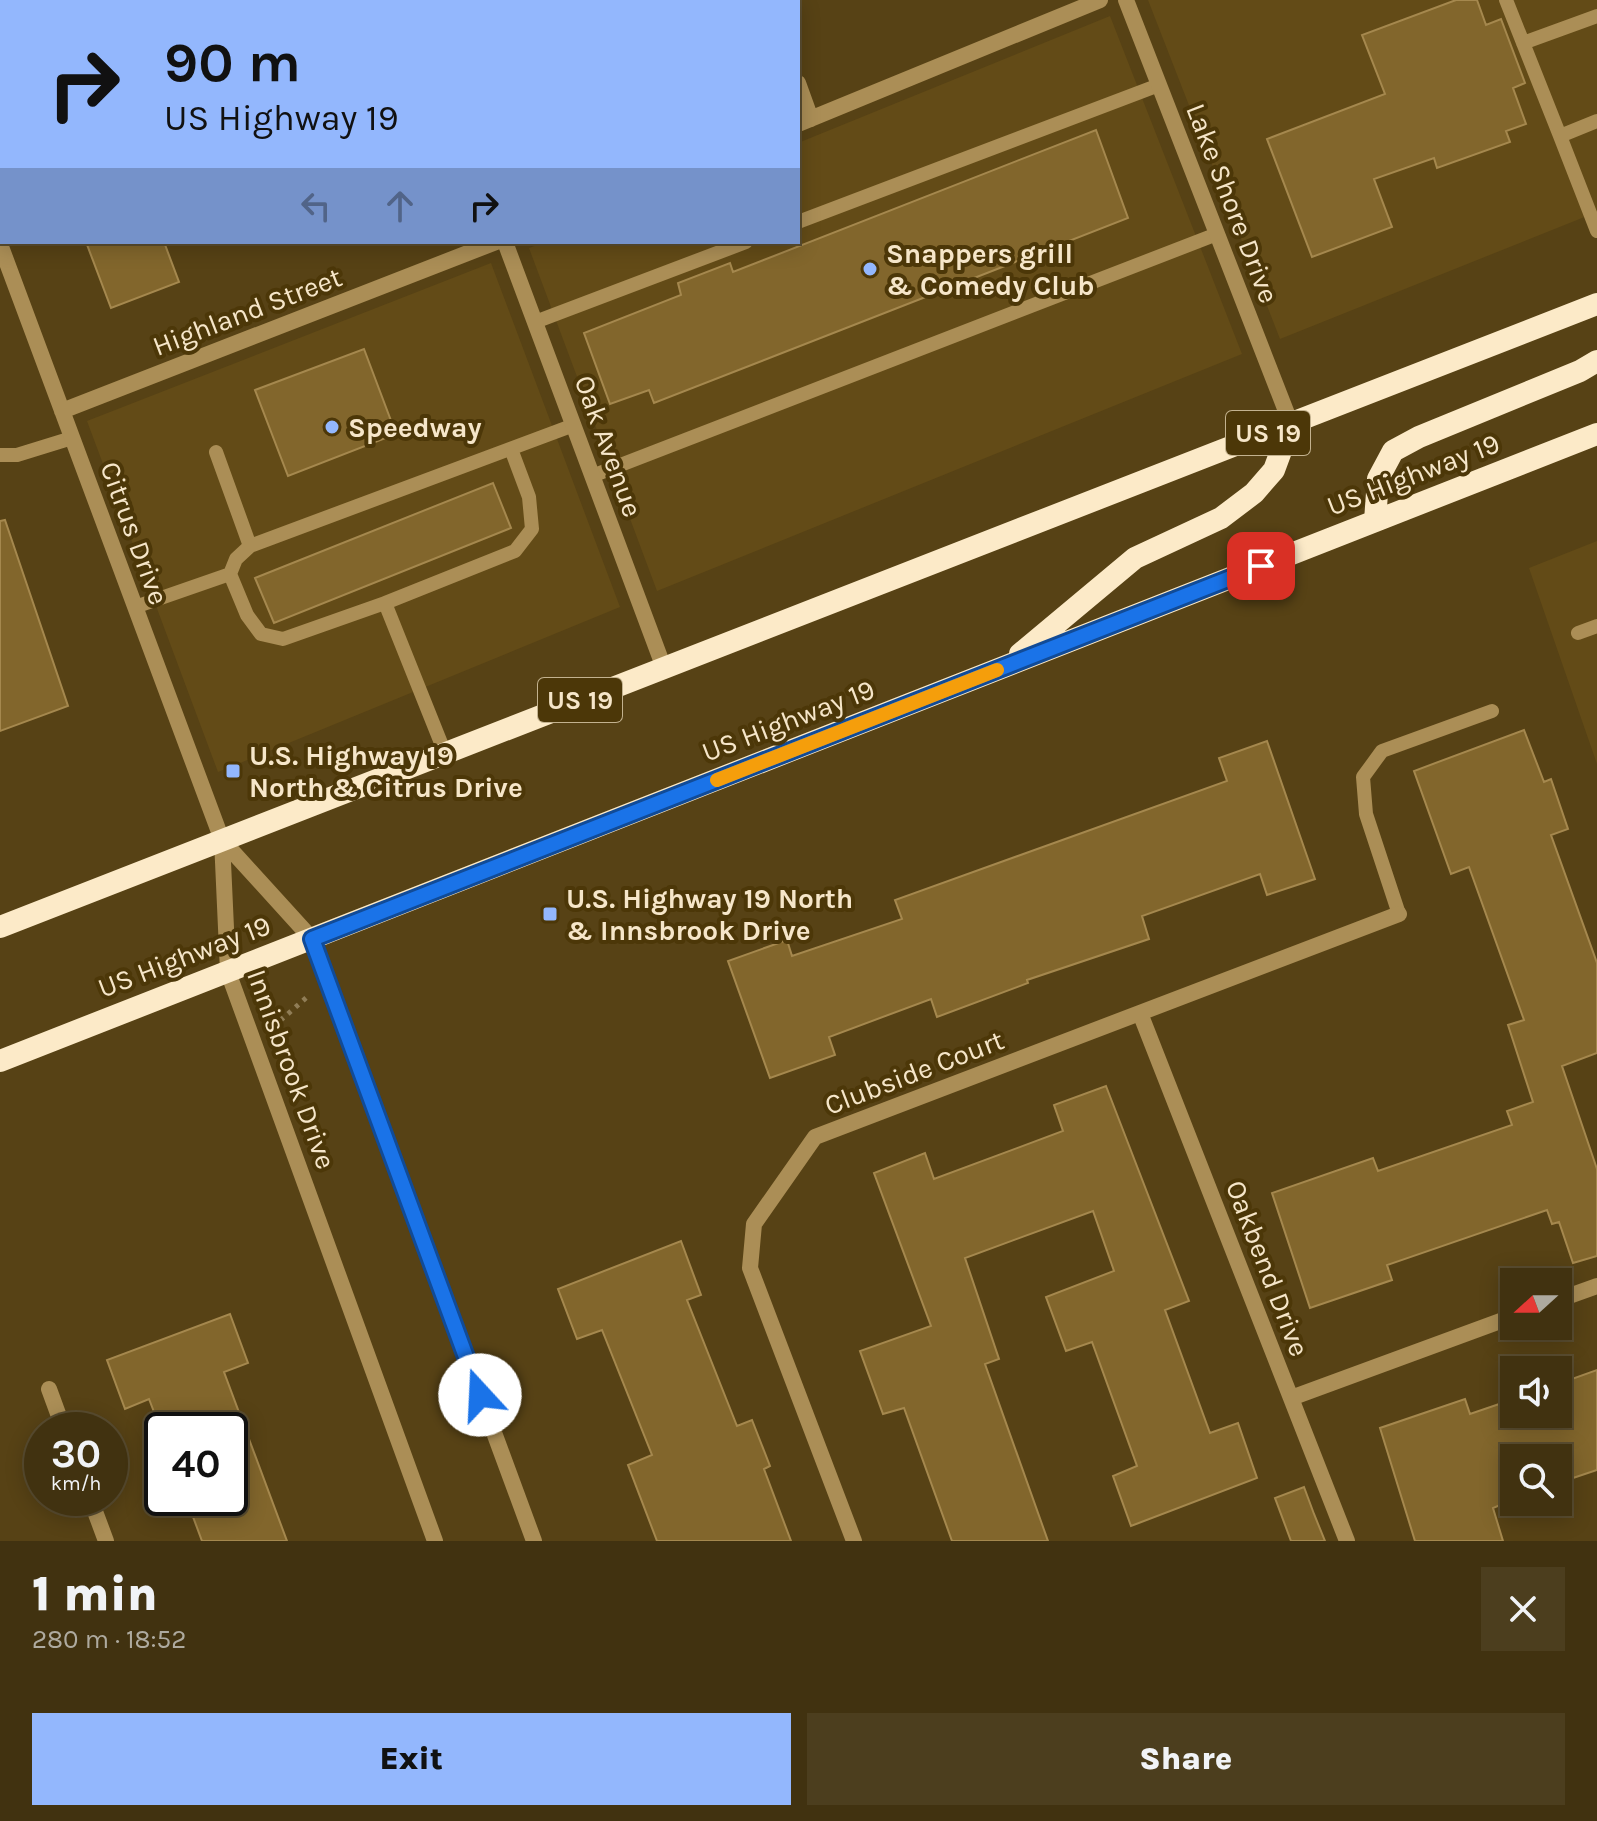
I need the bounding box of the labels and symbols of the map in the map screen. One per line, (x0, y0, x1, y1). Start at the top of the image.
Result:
street label: Lake Shore Drive (1179, 99, 1286, 308)
place label: Snappers grill & Comedy Club (886, 237, 1095, 302)
street label: Highland Street (148, 260, 346, 363)
marker: Snappers grill & Comedy Club (861, 260, 879, 278)
street label: Oak Avenue (568, 371, 649, 521)
place label: Speedway (348, 411, 482, 444)
road number: US 19 (1226, 411, 1310, 455)
marker: Speedway (323, 418, 341, 436)
street label: US Highway 19 (1322, 426, 1504, 523)
street label: Citrus Drive (93, 457, 176, 609)
pin (1227, 532, 1295, 600)
street label: US Highway 19 (697, 672, 879, 769)
road number: US 19 (538, 678, 622, 722)
place label: U.S. Highway 19 North & Citrus Drive (249, 739, 523, 804)
marker: U.S. Highway 19 North & Citrus Drive (224, 762, 242, 780)
place label: U.S. Highway 19 North & Innsbrook Drive (566, 882, 853, 947)
marker: U.S. Highway 19 North & Innsbrook Drive (541, 905, 559, 923)
street label: US Highway 19 (93, 908, 275, 1005)
street label: Innisbrook Drive (240, 965, 343, 1173)
street label: Clubside Court (820, 1023, 1008, 1122)
street label: Oakbend Drive (1219, 1176, 1316, 1361)
north arrow (1500, 1268, 1572, 1340)
position arrow (438, 1353, 522, 1437)
speed limit sign: 40 (144, 1412, 248, 1516)

